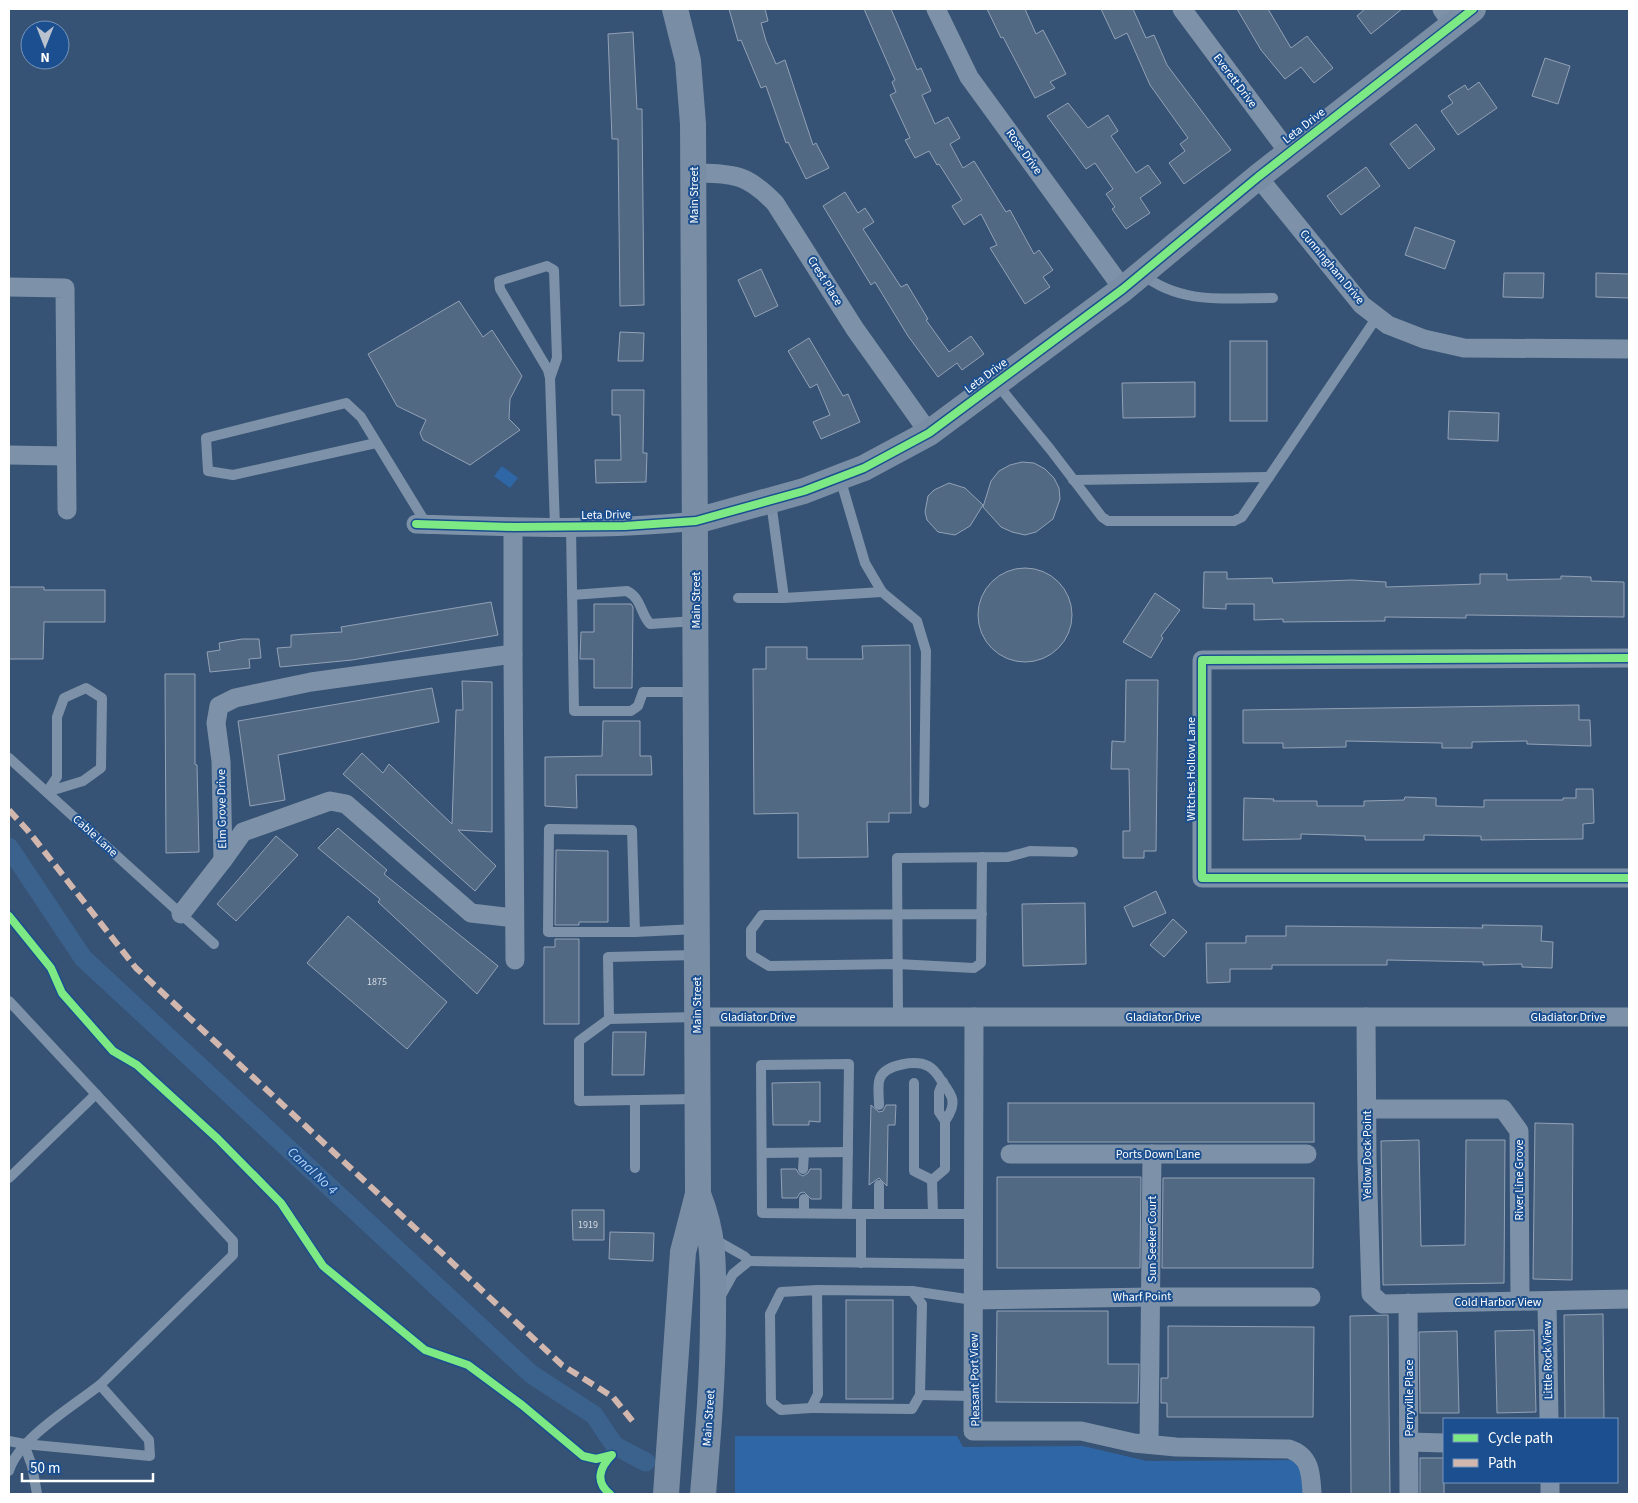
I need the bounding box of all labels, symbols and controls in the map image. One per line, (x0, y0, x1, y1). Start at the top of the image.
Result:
north arrow (20, 20, 70, 70)
text: N (40, 47, 50, 67)
street label: Everett Drive (1209, 50, 1261, 112)
street label: Leta Drive (1279, 104, 1329, 148)
street label: Rose Drive (1002, 126, 1046, 178)
street label: Main Street (686, 167, 703, 223)
street label: Cunningham Drive (1296, 226, 1368, 308)
street label: Crest Place (803, 253, 847, 309)
street label: Leta Drive (961, 354, 1011, 398)
street label: Leta Drive (581, 506, 631, 524)
street label: Main Street (688, 572, 705, 628)
street label: Witches Hollow Lane (1183, 717, 1200, 821)
street label: Elm Grove Drive (213, 769, 231, 849)
street label: Cable Lane (69, 811, 121, 861)
house number: 1875 (367, 975, 387, 989)
street label: Main Street (689, 977, 706, 1033)
street label: Gladiator Drive (721, 1009, 796, 1026)
street label: Gladiator Drive (1126, 1009, 1201, 1026)
street label: Gladiator Drive (1531, 1009, 1606, 1026)
street label: Yellow Dock Point (1359, 1110, 1376, 1201)
street label: River Line Grove (1511, 1139, 1528, 1220)
water label: Canal No 4 (283, 1143, 342, 1200)
street label: Ports Down Lane (1116, 1146, 1200, 1163)
street label: Sun Seeker Court (1144, 1196, 1161, 1282)
house number: 1919 (578, 1218, 598, 1232)
street label: Wharf Point (1113, 1288, 1171, 1306)
street label: Cold Harbor View (1455, 1294, 1542, 1311)
street label: Little Rock View (1539, 1320, 1557, 1400)
street label: Pleasant Port View (966, 1333, 984, 1427)
street label: Perryville Place (1401, 1360, 1418, 1436)
street label: Main Street (699, 1389, 719, 1447)
legend (1443, 1418, 1618, 1483)
text: Cycle path (1488, 1428, 1553, 1449)
scale bar (22, 1450, 154, 1482)
text: Path (1488, 1453, 1516, 1474)
text: 50 m (30, 1458, 60, 1479)

